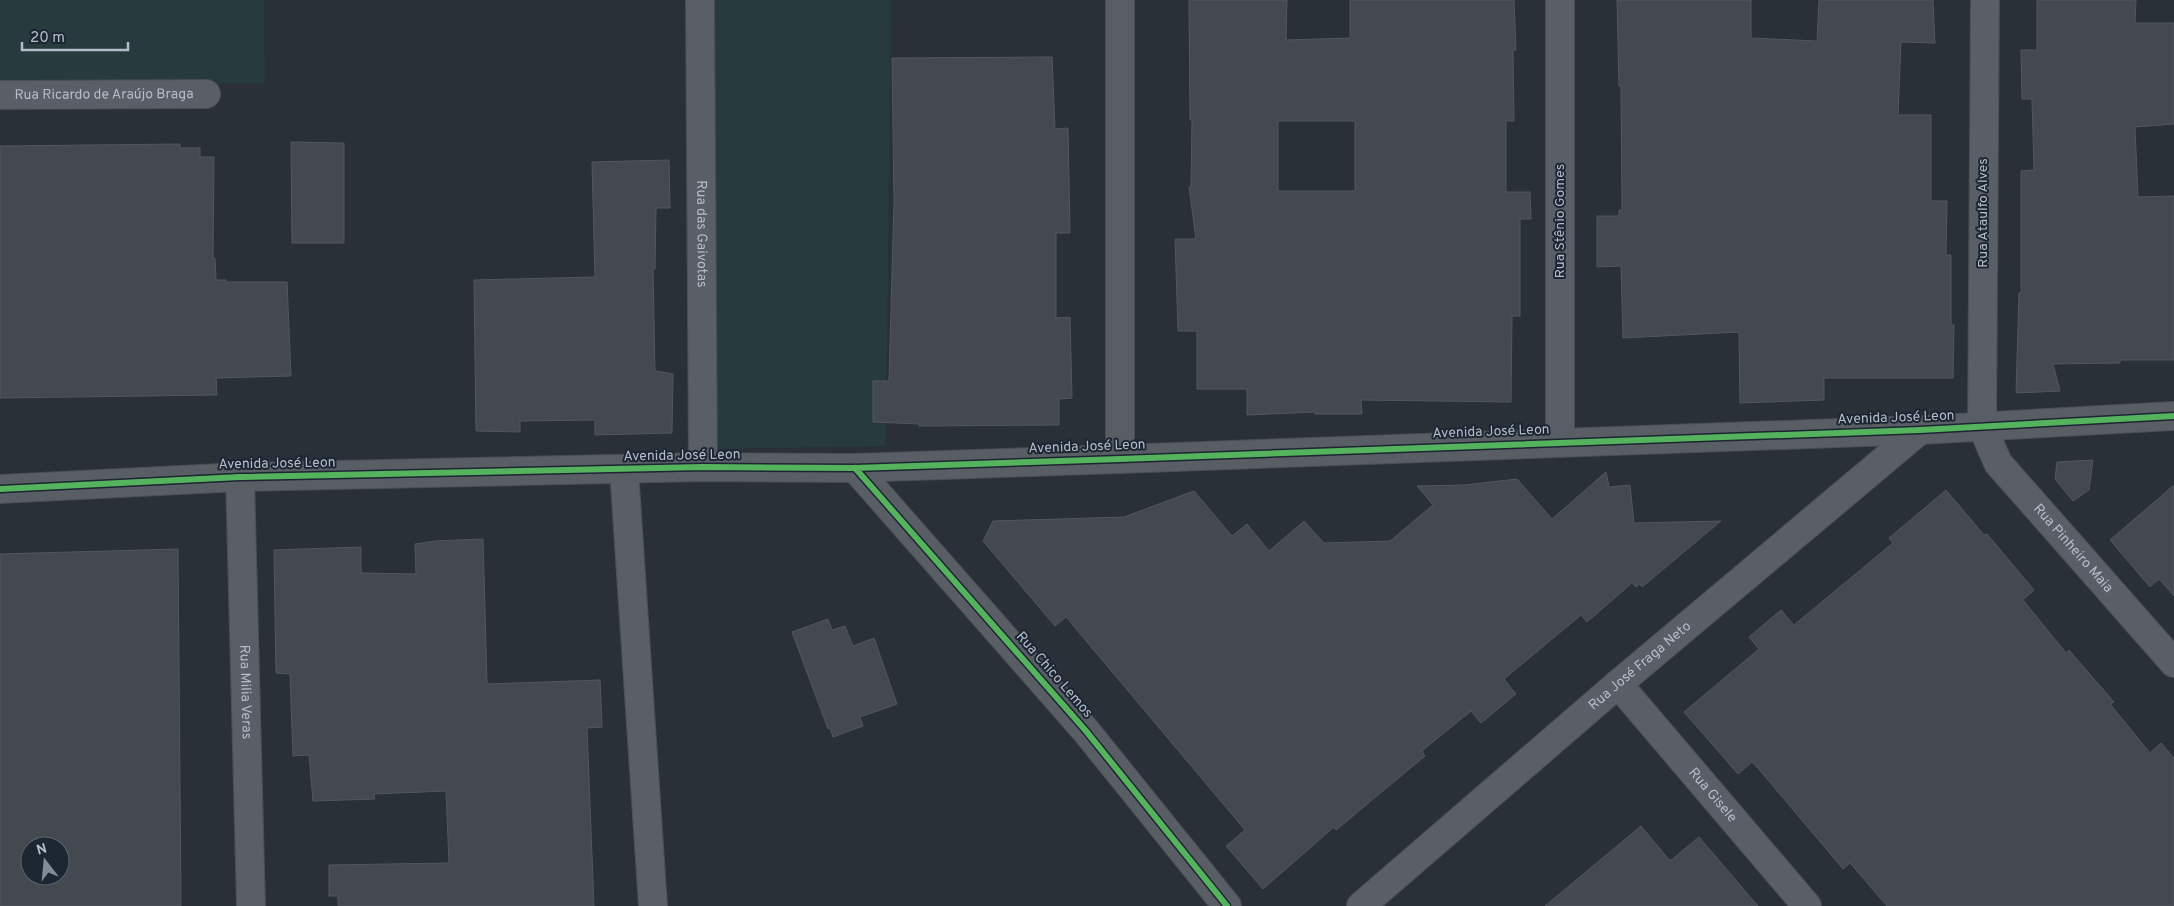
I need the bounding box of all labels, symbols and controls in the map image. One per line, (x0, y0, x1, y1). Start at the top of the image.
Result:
scale bar (22, 20, 129, 52)
text: 20 m (30, 29, 65, 48)
street label: Rua Ricardo de Araújo Braga (14, 86, 194, 103)
street label: Rua Ataulfo Alves (1975, 158, 1992, 268)
street label: Rua Stênio Gomes (1552, 164, 1569, 278)
street label: Rua das Gaivotas (693, 180, 710, 288)
street label: Avenida José Leon (1837, 407, 1955, 429)
street label: Avenida José Leon (1432, 421, 1550, 443)
street label: Avenida José Leon (1028, 436, 1146, 458)
street label: Avenida José Leon (623, 446, 741, 466)
street label: Avenida José Leon (218, 454, 336, 474)
street label: Rua Pinheiro Maia (2030, 500, 2117, 596)
street label: Rua José Fraga Neto (1585, 618, 1695, 714)
street label: Rua Chico Lemos (1012, 629, 1096, 721)
street label: Rua Milia Veras (236, 644, 255, 739)
street label: Rua Gisele (1685, 764, 1741, 826)
north arrow (20, 836, 70, 886)
text: N (35, 840, 49, 860)

